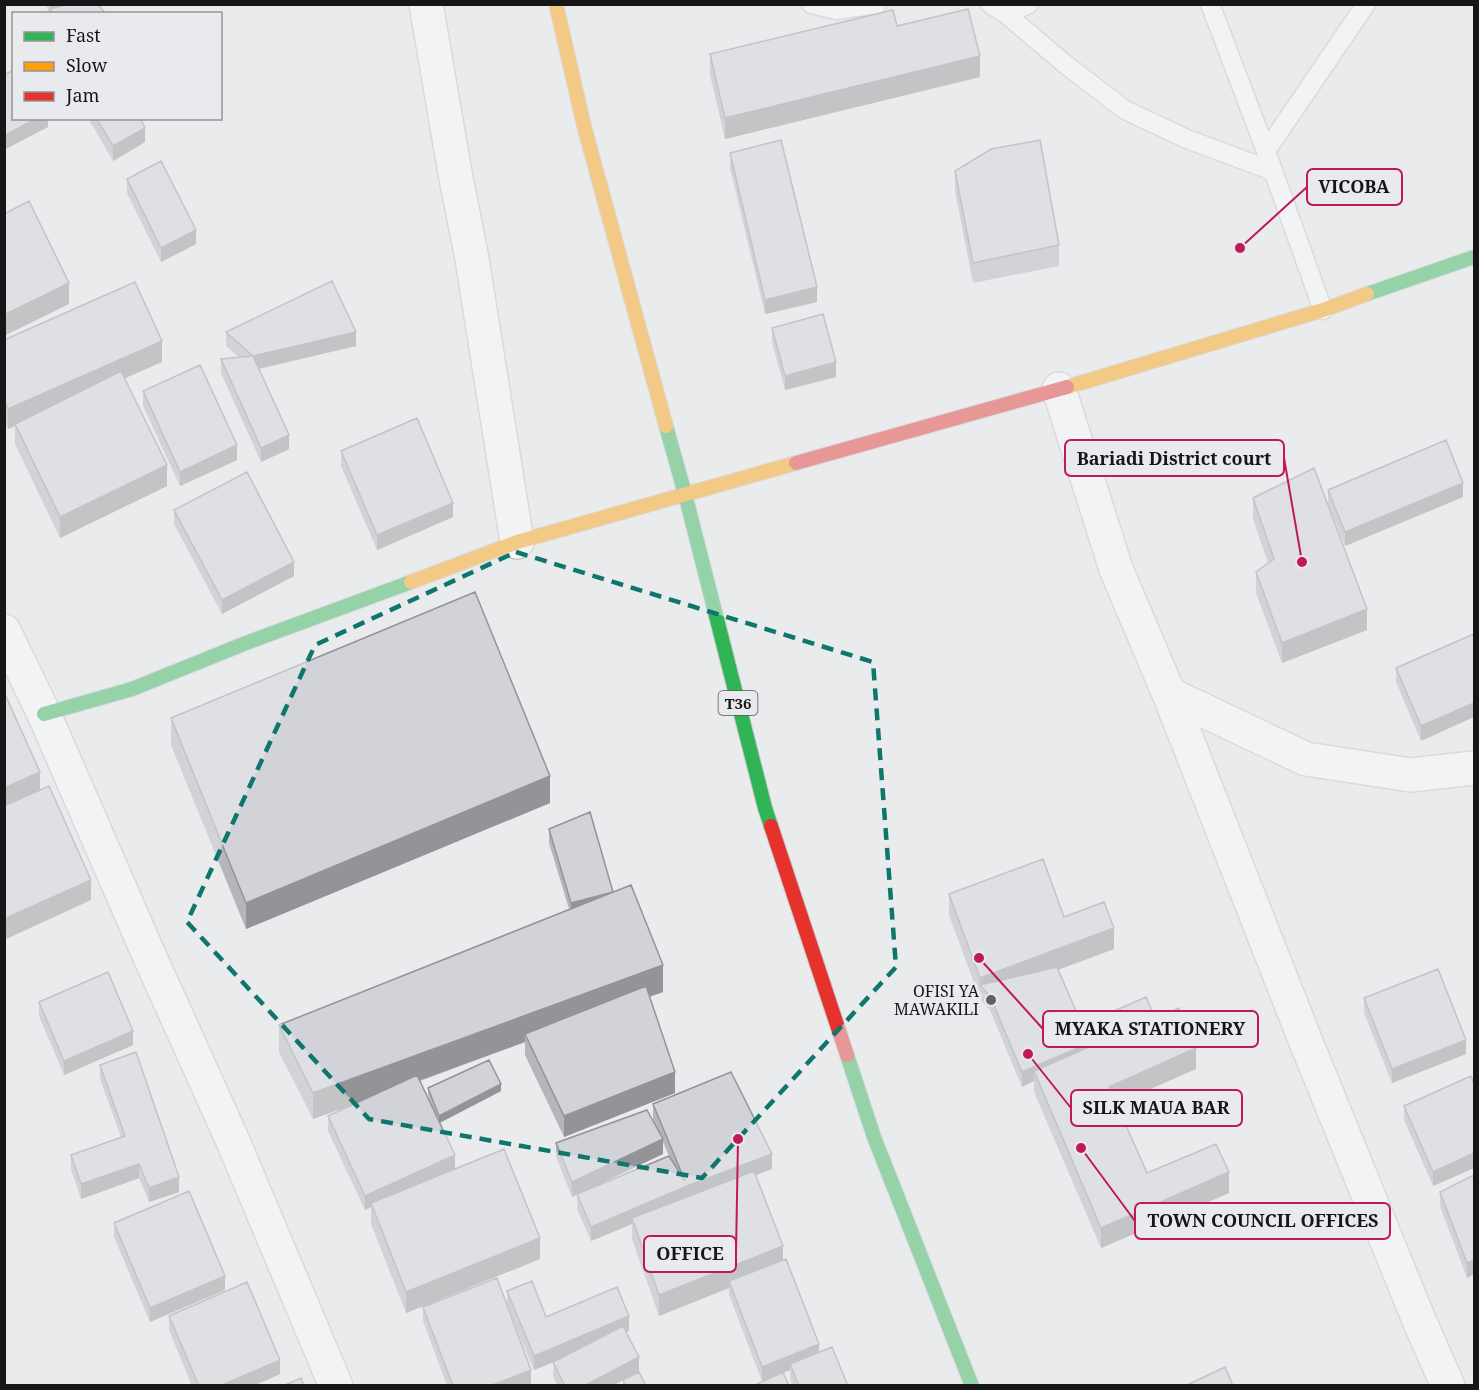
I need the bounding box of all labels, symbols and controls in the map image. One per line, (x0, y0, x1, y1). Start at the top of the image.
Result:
legend (12, 12, 222, 120)
text: Fast (66, 23, 101, 47)
text: Slow (66, 53, 108, 77)
text: Jam (65, 83, 100, 107)
callout: VICOBA (1307, 169, 1402, 205)
text: VICOBA (1318, 174, 1390, 198)
callout: Bariadi District court (1065, 440, 1284, 476)
text: Bariadi District court (1077, 446, 1271, 470)
road number: T36 (718, 691, 758, 715)
place label: OFISI YA MAWAKILI (894, 980, 980, 1020)
marker: OFISI YA MAWAKILI (984, 993, 998, 1007)
callout: MYAKA STATIONERY (1043, 1011, 1258, 1047)
text: MYAKA STATIONERY (1055, 1016, 1246, 1040)
callout: SILK MAUA BAR (1071, 1090, 1242, 1126)
text: SILK MAUA BAR (1082, 1095, 1230, 1119)
callout: TOWN COUNCIL OFFICES (1135, 1203, 1390, 1239)
text: TOWN COUNCIL OFFICES (1148, 1208, 1378, 1232)
callout: OFFICE (644, 1236, 736, 1272)
text: OFFICE (656, 1241, 724, 1265)

